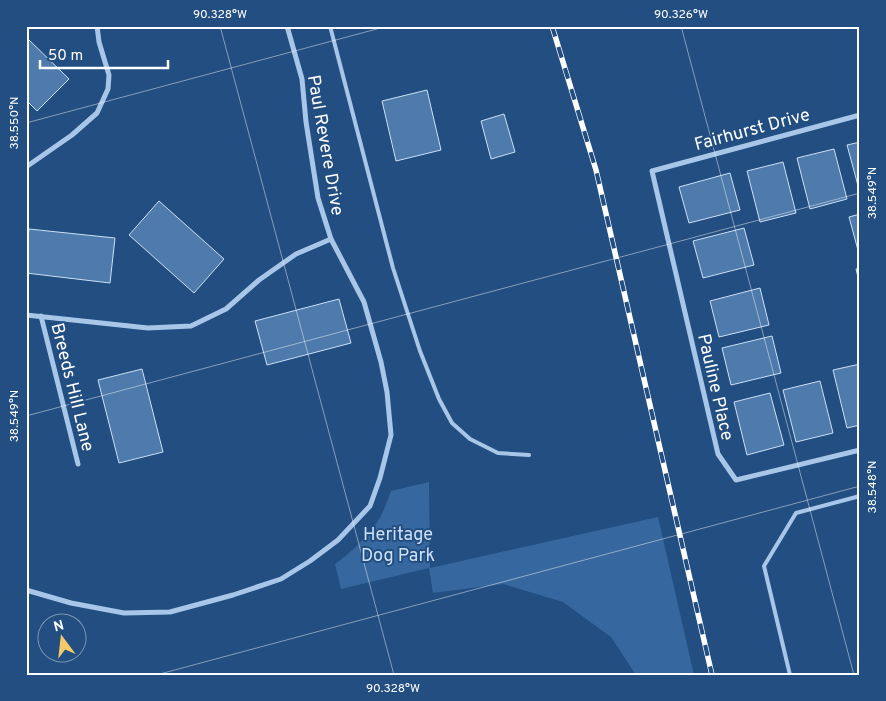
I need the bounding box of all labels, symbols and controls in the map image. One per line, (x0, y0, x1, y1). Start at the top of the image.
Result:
text: 90.328°W (193, 7, 247, 23)
text: 90.326°W (654, 7, 708, 23)
scale bar (40, 38, 168, 70)
text: 50 m (48, 47, 83, 66)
street label: Paul Revere Drive (301, 73, 348, 217)
text: 38.550°N (7, 96, 23, 150)
street label: Fairhurst Drive (692, 104, 813, 157)
text: 38.549°N (865, 167, 881, 219)
street label: Breeds Hill Lane (44, 321, 99, 454)
street label: Pauline Place (691, 332, 738, 443)
text: 38.549°N (7, 390, 23, 442)
text: 38.548°N (865, 460, 881, 514)
park label: Heritage Dog Park (361, 524, 435, 568)
north arrow (38, 614, 88, 664)
text: N (52, 617, 66, 636)
text: 90.328°W (366, 681, 420, 697)

